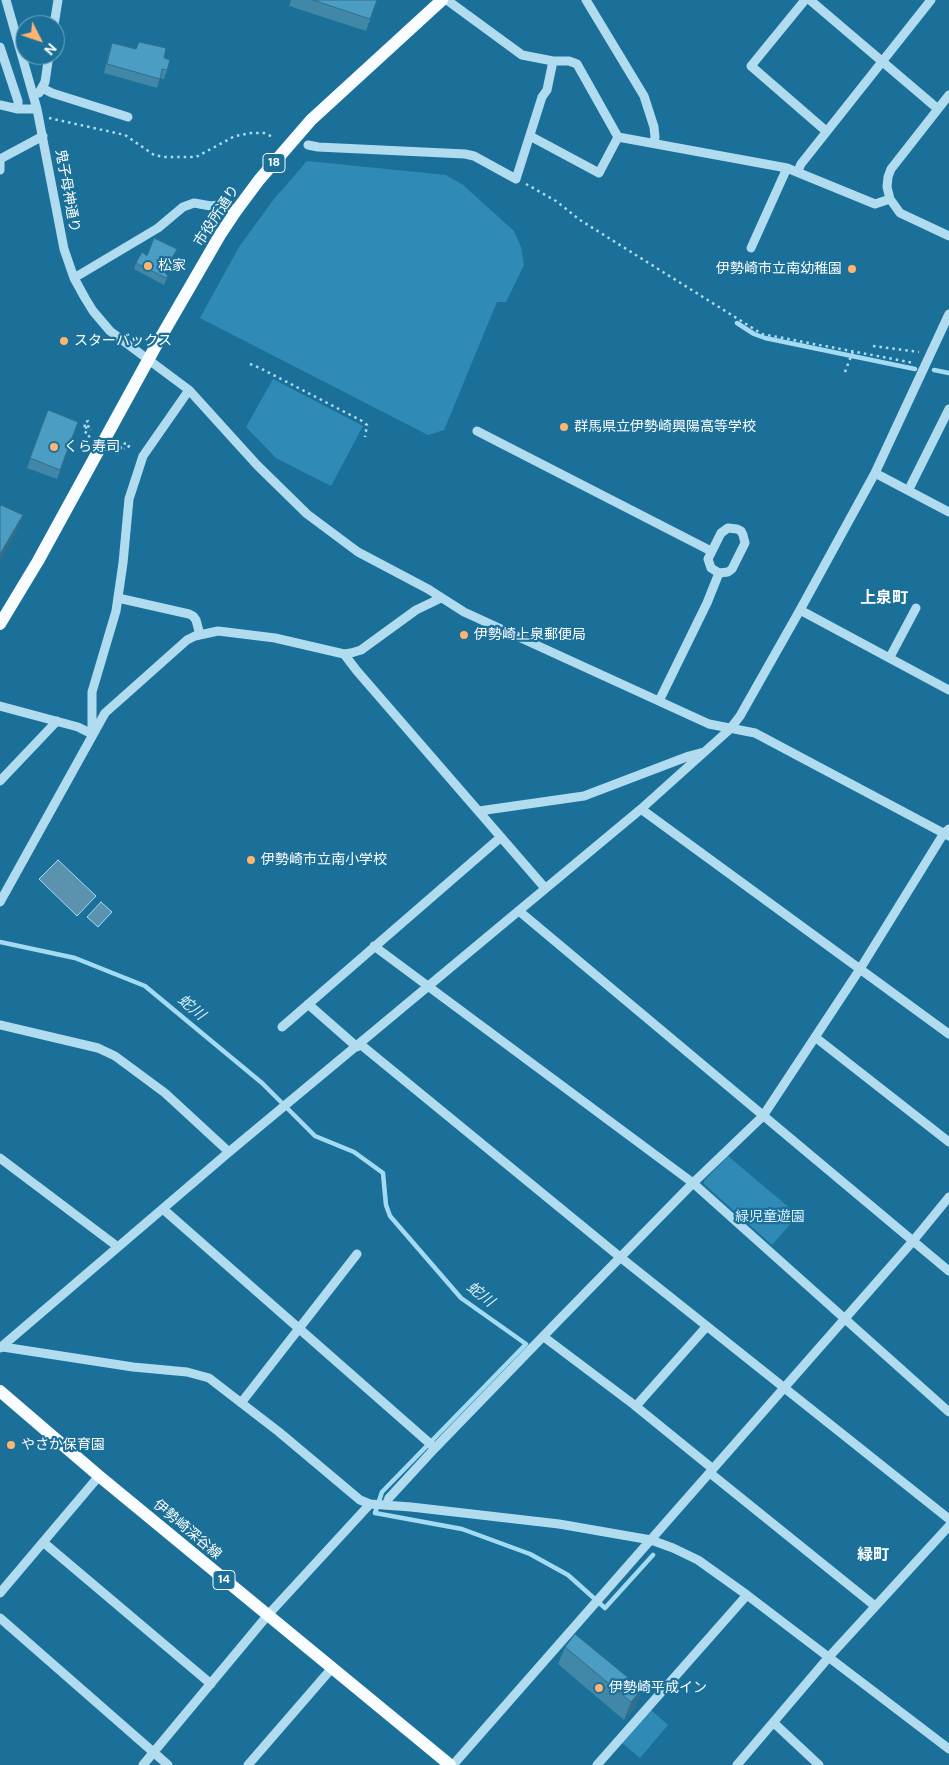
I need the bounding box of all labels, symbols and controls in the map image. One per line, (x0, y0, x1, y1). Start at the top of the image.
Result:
north arrow (15, 15, 65, 65)
text: N (40, 39, 61, 59)
street label: 鬼子母神通り (51, 148, 83, 234)
road number: 18 (263, 154, 285, 172)
street label: 市役所通り (191, 182, 243, 250)
place label: 松家 (158, 258, 186, 274)
marker: 松家 (142, 260, 154, 272)
place label: 伊勢崎市立南幼稚園 (716, 261, 842, 277)
marker: 伊勢崎市立南幼稚園 (846, 263, 858, 275)
place label: スターバックス (74, 333, 172, 349)
marker: スターバックス (58, 335, 70, 347)
place label: 群馬県立伊勢崎興陽高等学校 (574, 419, 756, 435)
marker: 群馬県立伊勢崎興陽高等学校 (558, 421, 570, 433)
place label: くら寿司 (64, 439, 120, 455)
marker: くら寿司 (48, 441, 60, 453)
district label: 上泉町 (860, 589, 908, 609)
place label: 伊勢崎上泉郵便局 (474, 627, 586, 643)
marker: 伊勢崎上泉郵便局 (458, 629, 470, 641)
place label: 伊勢崎市立南小学校 (261, 852, 387, 868)
marker: 伊勢崎市立南小学校 (245, 854, 257, 866)
water label: 蛇川 (174, 991, 208, 1025)
park label: 緑児童遊園 (735, 1209, 805, 1225)
water label: 蛇川 (463, 1279, 497, 1311)
place label: やさか保育園 (21, 1437, 105, 1453)
marker: やさか保育園 (5, 1439, 17, 1451)
street label: 伊勢崎深谷線 (149, 1497, 225, 1563)
district label: 緑町 (857, 1546, 889, 1566)
road number: 14 (213, 1570, 235, 1590)
place label: 伊勢崎平成イン (609, 1680, 707, 1696)
marker: 伊勢崎平成イン (593, 1682, 605, 1694)

